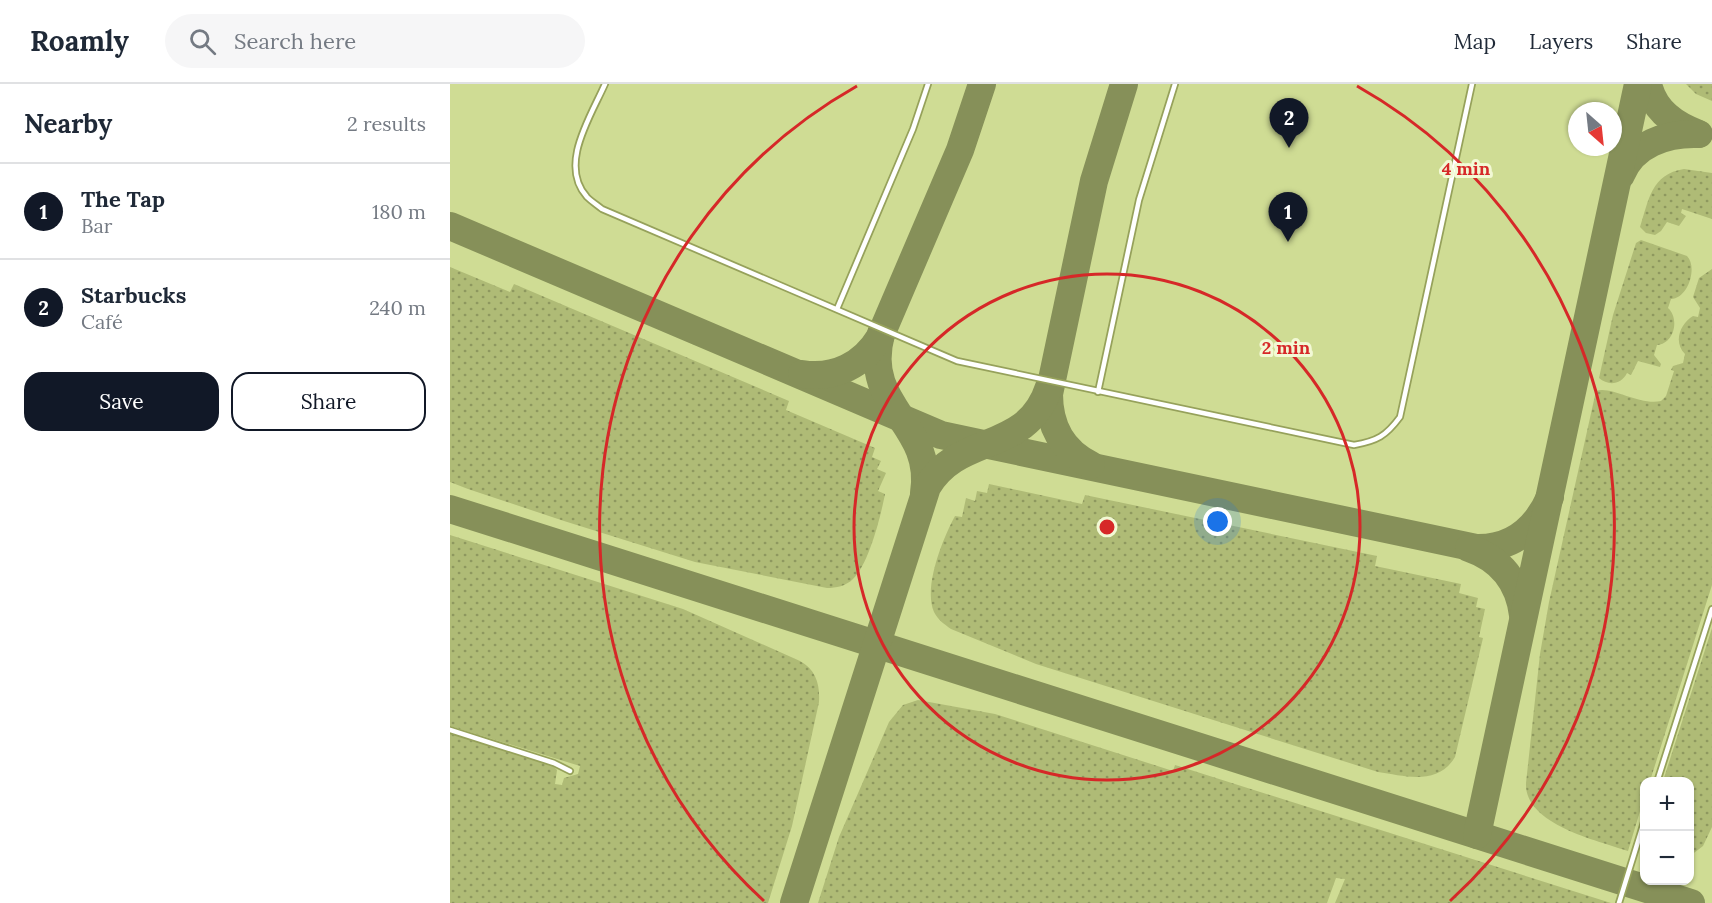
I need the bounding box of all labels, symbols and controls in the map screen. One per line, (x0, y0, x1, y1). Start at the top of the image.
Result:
search box (165, 14, 585, 68)
text: Roamly (30, 23, 129, 59)
icon: search (186, 25, 219, 58)
text: Search here (234, 27, 356, 55)
text: Map (1453, 28, 1496, 55)
text: Layers (1529, 28, 1593, 55)
text: Share (1626, 28, 1682, 55)
pin: 2 (1270, 98, 1308, 148)
north arrow (1568, 102, 1622, 156)
text: Nearby (24, 107, 112, 140)
text: 2 results (347, 111, 426, 136)
text: 4 min (1442, 157, 1491, 180)
text: The Tap (81, 185, 165, 213)
pin: 1 (1268, 192, 1308, 242)
text: 1 (39, 199, 48, 224)
text: 180 m (372, 199, 426, 224)
text: Bar (81, 213, 112, 238)
text: Starbucks (81, 281, 186, 309)
text: 2 (38, 295, 49, 320)
text: 240 m (369, 295, 426, 320)
text: Café (81, 309, 123, 334)
text: 2 min (1262, 336, 1311, 359)
button: Save (24, 372, 219, 431)
button: Share (231, 372, 426, 431)
your location (1203, 507, 1232, 536)
centre of rings (1097, 517, 1117, 537)
map controls (1640, 777, 1694, 885)
button: + (1640, 777, 1694, 831)
button: − (1640, 831, 1694, 885)

